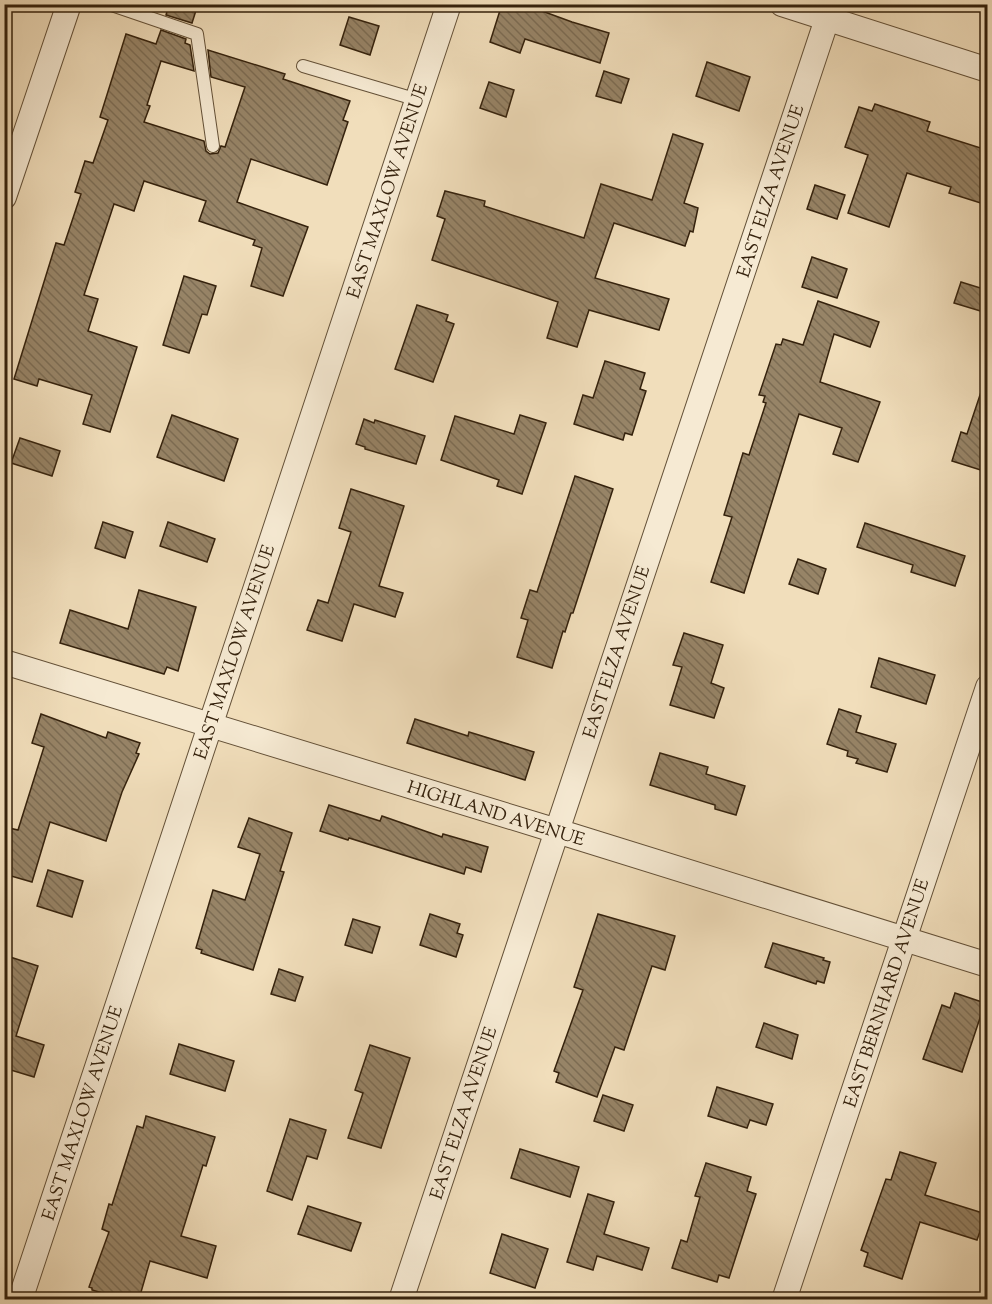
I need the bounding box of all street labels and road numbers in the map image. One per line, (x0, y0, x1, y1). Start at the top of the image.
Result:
street label: EAST MAXLOW AVENUE (342, 81, 436, 302)
street label: EAST ELZA AVENUE (732, 102, 812, 281)
street label: EAST MAXLOW AVENUE (189, 542, 283, 763)
street label: EAST ELZA AVENUE (578, 563, 658, 742)
street label: HIGHLAND AVENUE (403, 776, 588, 854)
street label: EAST BERNHARD AVENUE (839, 876, 937, 1111)
street label: EAST MAXLOW AVENUE (37, 1003, 131, 1224)
street label: EAST ELZA AVENUE (425, 1024, 505, 1203)

